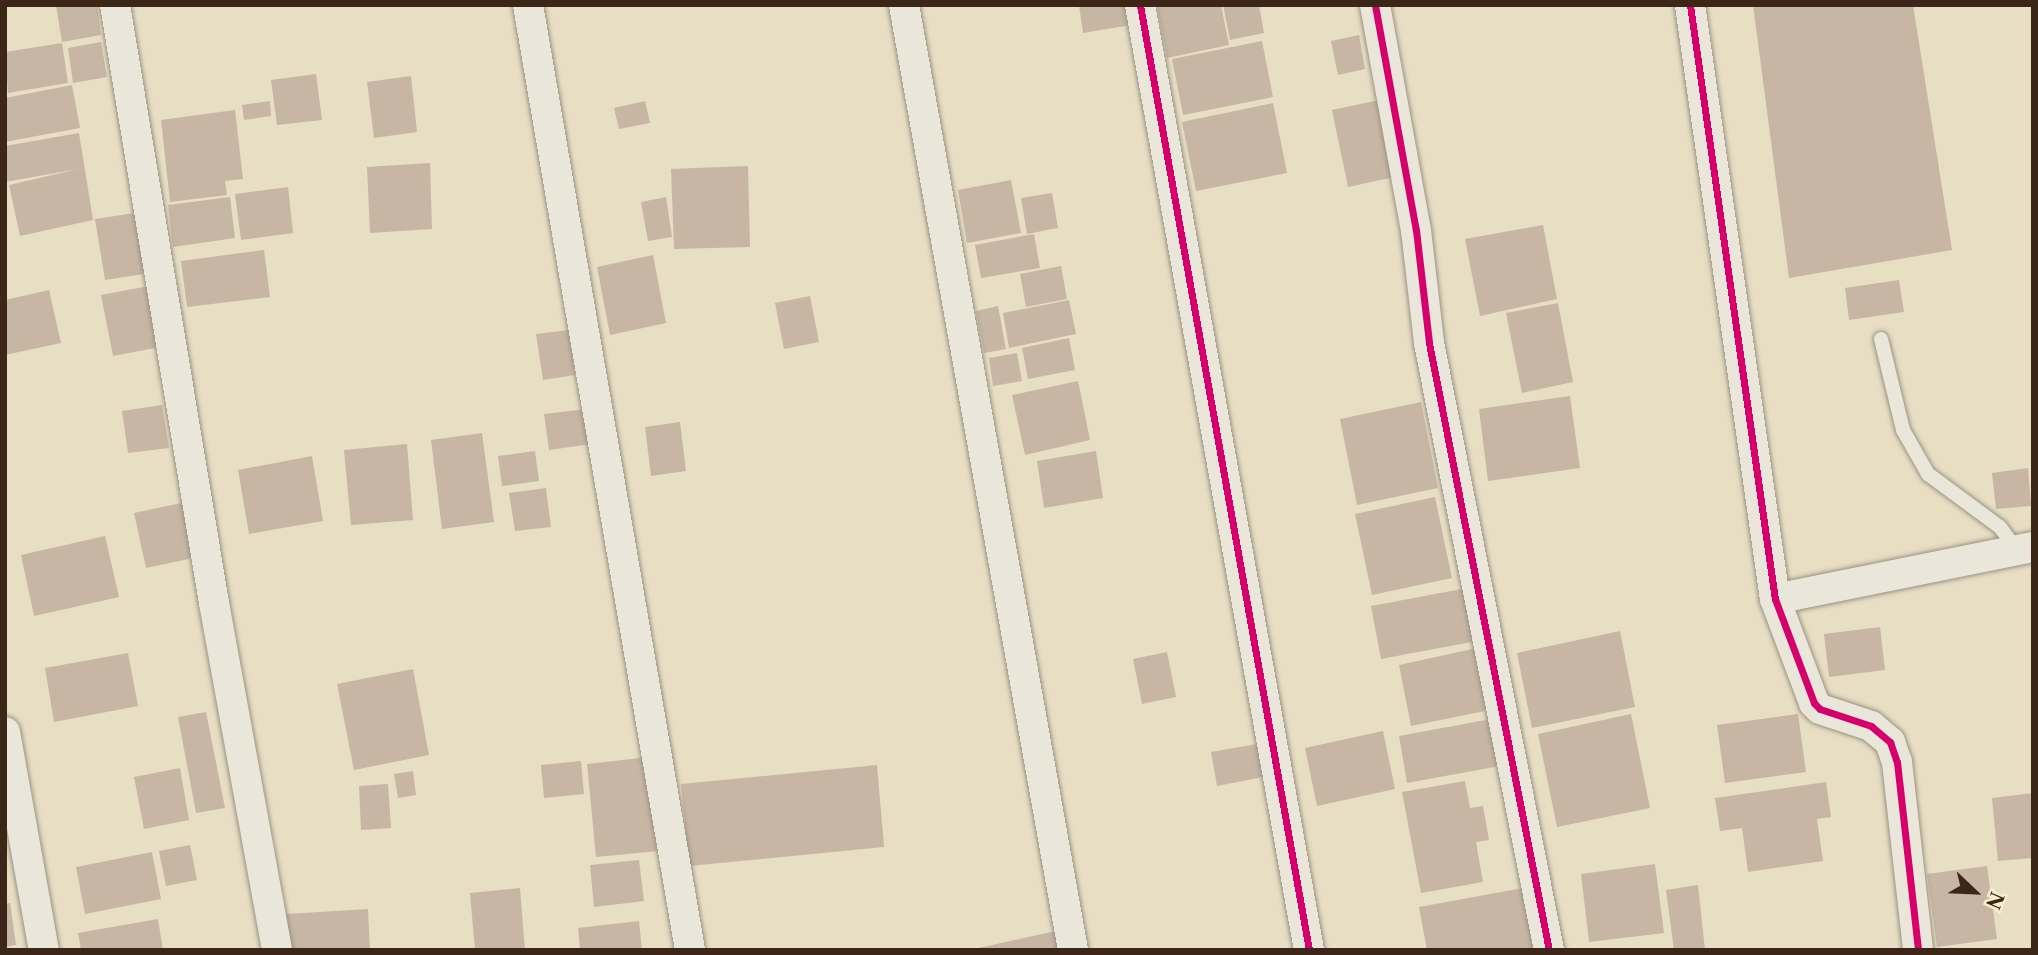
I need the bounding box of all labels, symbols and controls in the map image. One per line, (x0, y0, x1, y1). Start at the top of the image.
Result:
north arrow (1940, 857, 2010, 927)
text: N (1981, 888, 2009, 912)

